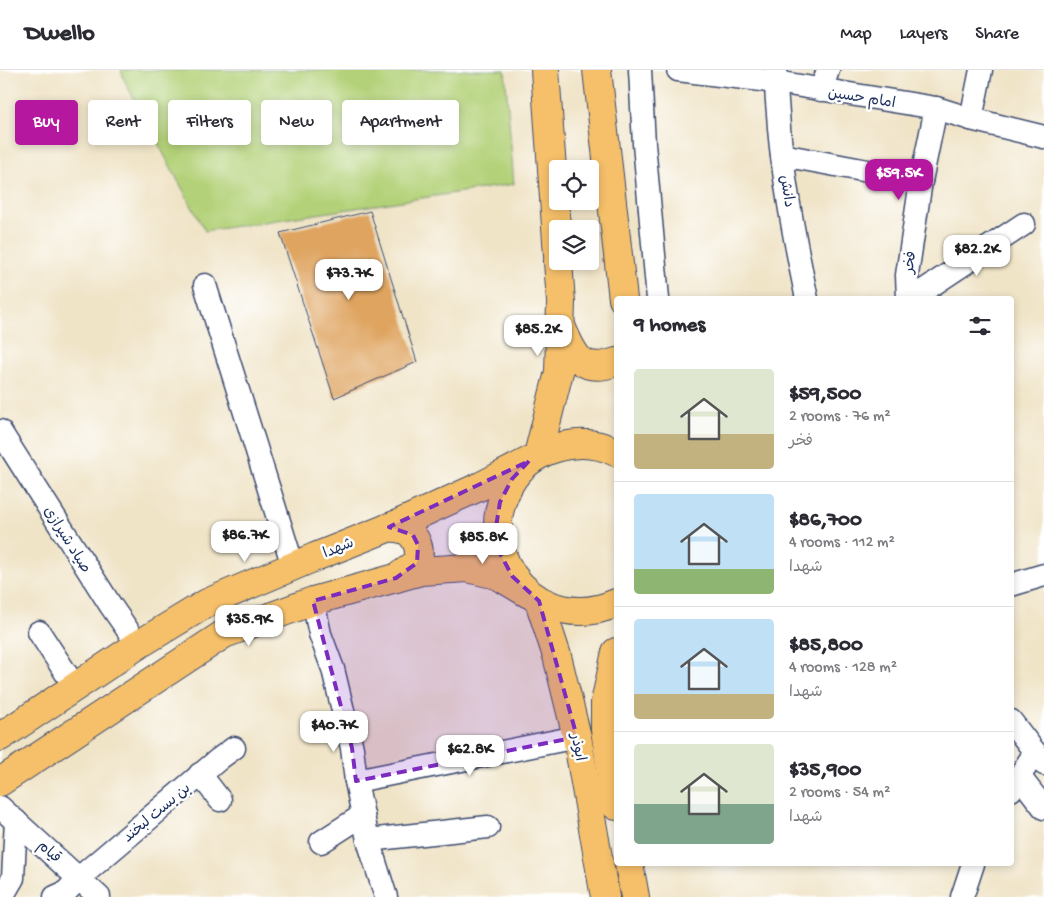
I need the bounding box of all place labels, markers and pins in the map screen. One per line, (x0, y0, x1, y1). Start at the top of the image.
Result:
pin: $59.5K (858, 158, 940, 201)
pin: $82.2K (936, 234, 1018, 277)
pin: $73.7K (308, 258, 390, 301)
pin: $85.2K (497, 314, 579, 357)
pin: $86.7K (204, 520, 286, 563)
pin: $85.8K (442, 522, 524, 565)
pin: $35.9K (208, 604, 290, 647)
pin: $40.7K (293, 710, 375, 753)
pin: $62.8K (429, 734, 511, 777)

